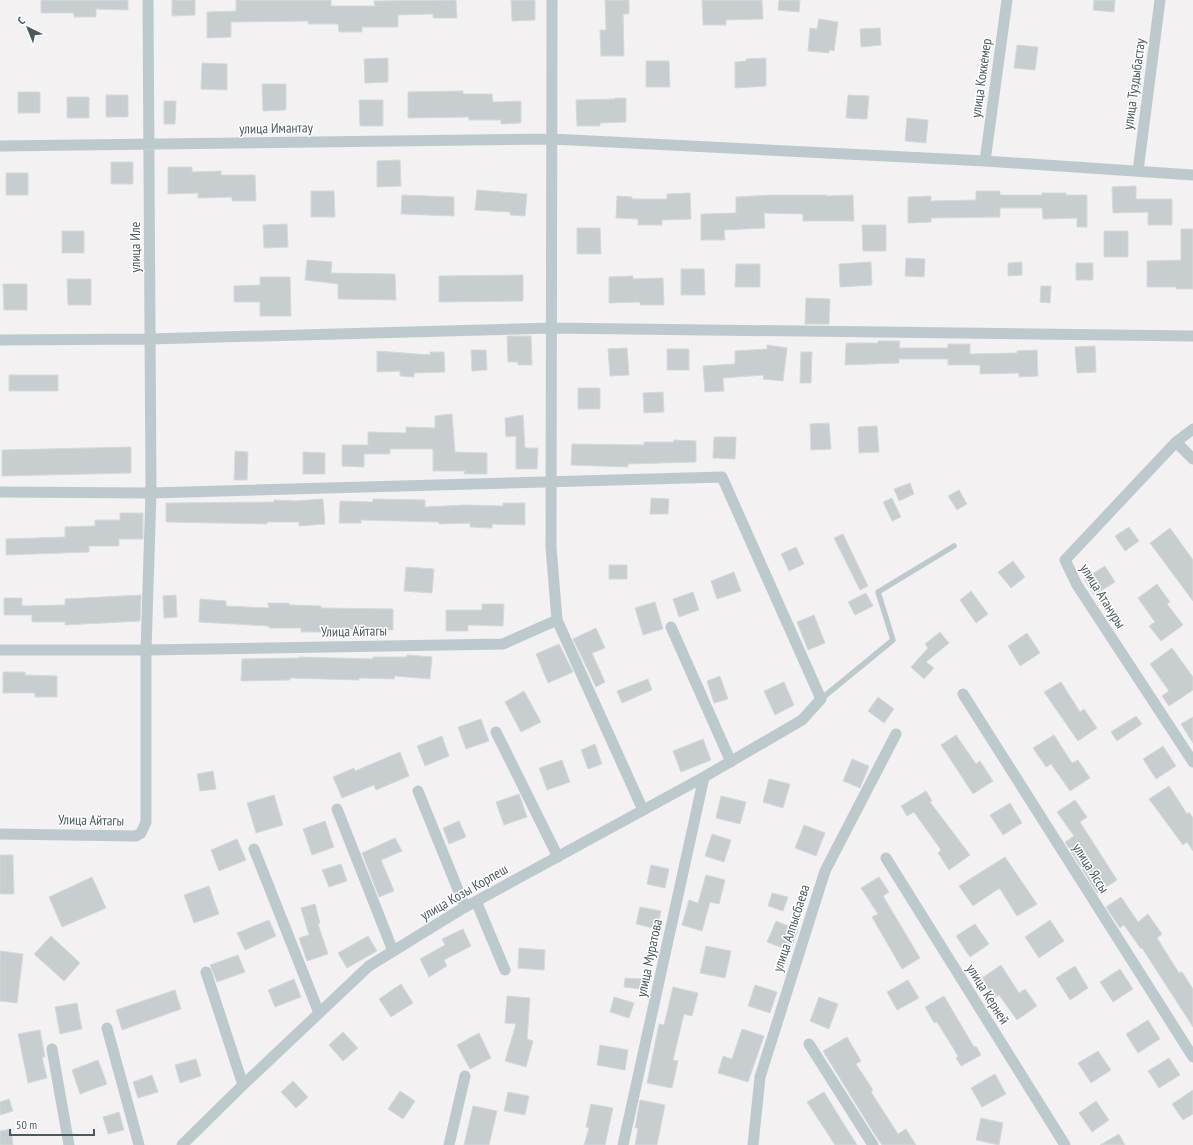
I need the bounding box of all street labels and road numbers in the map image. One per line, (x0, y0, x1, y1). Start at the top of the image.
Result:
street label: улица Коккемер (967, 37, 995, 119)
street label: улица Туздыбастау (1119, 37, 1149, 131)
street label: улица Имантау (239, 118, 314, 138)
street label: улица Иле (126, 221, 144, 272)
street label: улица Атануры (1076, 560, 1130, 632)
street label: Улица Айтагы (321, 621, 387, 641)
street label: Улица Айтагы (58, 810, 124, 830)
street label: улица Яссы (1069, 840, 1113, 896)
street label: улица Козы Корпеш (417, 860, 511, 924)
street label: улица Алпысбаева (768, 882, 814, 974)
street label: улица Муратова (632, 917, 666, 999)
street label: улица Керней (962, 960, 1014, 1028)

